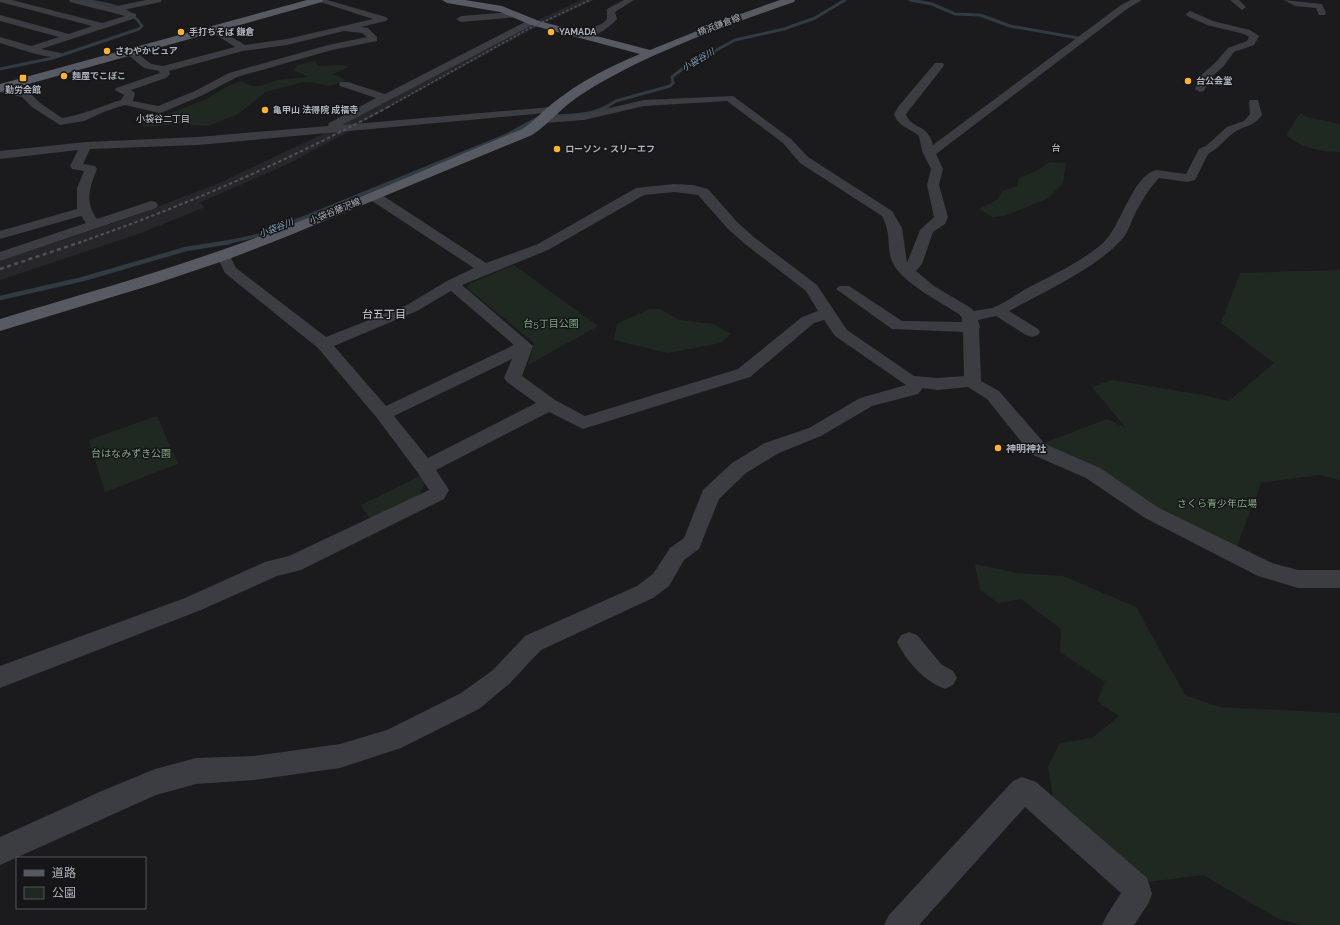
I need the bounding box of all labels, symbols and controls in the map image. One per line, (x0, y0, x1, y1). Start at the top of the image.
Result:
street label: 横浜鎌倉線 (696, 11, 743, 38)
marker: 手打ちそば 鎌倉 (176, 27, 186, 37)
place label: 手打ちそば 鎌倉 (189, 27, 254, 37)
marker: YAMADA (546, 27, 556, 37)
place label: YAMADA (559, 27, 597, 37)
marker: さわやかピュア (102, 46, 112, 56)
place label: さわやかピュア (115, 46, 178, 56)
water label: 小袋谷川 (680, 46, 717, 73)
marker: 麺屋でこぼこ (59, 71, 69, 81)
place label: 麺屋でこぼこ (72, 71, 126, 81)
marker: 勤労会館 (18, 73, 28, 83)
marker: 台公会堂 (1183, 76, 1193, 86)
place label: 台公会堂 (1196, 76, 1232, 86)
place label: 勤労会館 (5, 84, 41, 95)
place label: 亀甲山 法得院 成福寺 (273, 104, 358, 115)
marker: 亀甲山 法得院 成福寺 (260, 105, 270, 115)
district label: 小袋谷二丁目 (136, 114, 190, 124)
district label: 台 (1051, 143, 1061, 153)
marker: ローソン・スリーエフ (552, 144, 562, 154)
place label: ローソン・スリーエフ (565, 144, 655, 154)
street label: 小袋谷藤沢線 (308, 196, 363, 226)
water label: 小袋谷川 (257, 217, 296, 239)
district label: 台五丁目 (362, 308, 406, 321)
park label: 台5丁目公園 (523, 318, 579, 329)
marker: 神明神社 (993, 443, 1003, 453)
place label: 神明神社 (1006, 443, 1047, 454)
park label: 台はなみずき公園 (91, 448, 171, 459)
park label: さくら青少年広場 (1177, 498, 1257, 509)
legend (16, 857, 146, 909)
text: 道路 (52, 866, 76, 880)
text: 公園 (52, 886, 76, 900)

